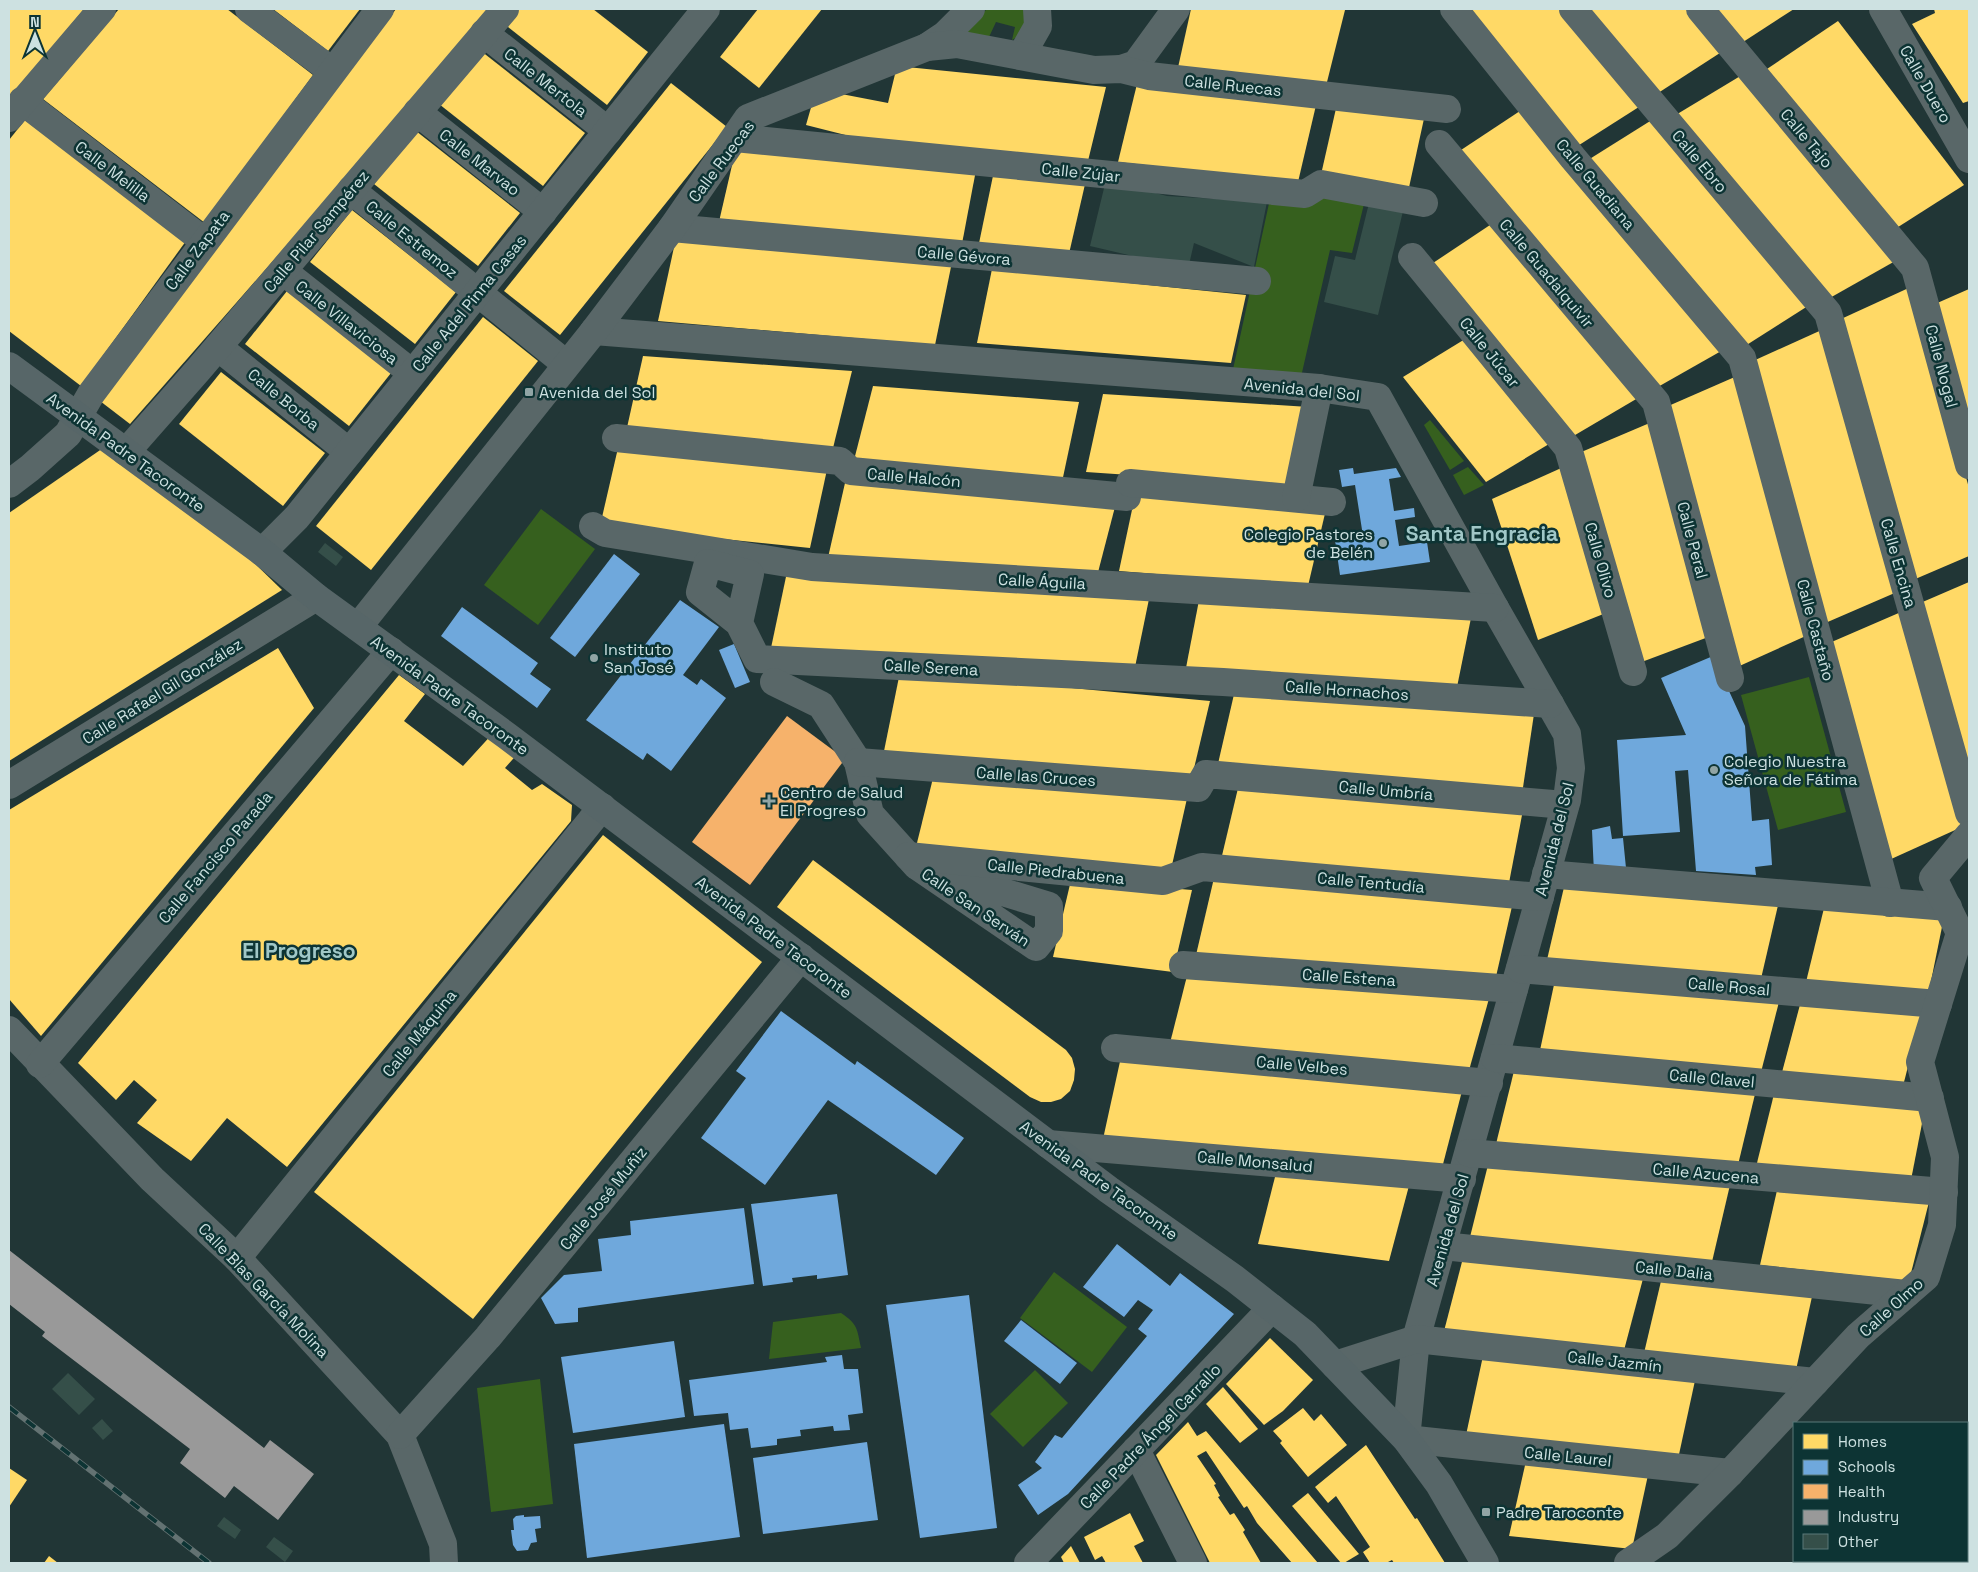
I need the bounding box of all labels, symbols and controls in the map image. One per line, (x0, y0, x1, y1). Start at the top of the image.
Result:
north arrow (10, 10, 60, 60)
text: N (30, 13, 40, 31)
street label: Calle Duero (1895, 42, 1956, 127)
street label: Calle Mertola (500, 43, 592, 122)
street label: Calle Ruecas (1183, 70, 1282, 101)
street label: Calle Tajo (1776, 104, 1838, 172)
street label: Calle Ruecas (684, 116, 759, 207)
street label: Calle Marvao (435, 124, 524, 201)
street label: Calle Ebro (1667, 126, 1732, 197)
street label: Calle Guadiana (1551, 134, 1640, 234)
street label: Calle Melilla (71, 136, 155, 207)
street label: Calle Zújar (1041, 158, 1121, 187)
street label: Calle Pilar Sampérez (259, 166, 374, 297)
street label: Calle Estremoz (361, 196, 462, 283)
street label: Calle Zapata (160, 206, 234, 294)
street label: Calle Guadalquivir (1495, 214, 1598, 332)
street label: Calle Adel Pinna Casas (408, 230, 531, 376)
street label: Calle Gévora (916, 241, 1012, 270)
street label: Calle Villaviciosa (291, 276, 402, 369)
street label: Calle Júcar (1455, 313, 1524, 392)
street label: Calle Nogal (1920, 322, 1963, 410)
street label: Calle Borba (243, 364, 324, 435)
street label: Avenida del Sol (1243, 373, 1361, 406)
place label: Avenida del Sol (539, 382, 655, 403)
marker: Avenida del Sol (523, 386, 535, 398)
street label: Avenida Padre Tacoronte (42, 388, 209, 517)
street label: Calle Halcón (866, 463, 962, 492)
street label: Calle Peral (1672, 499, 1713, 581)
street label: Calle Encina (1876, 516, 1921, 610)
district label: Santa Engracia (1406, 520, 1558, 547)
street label: Calle Olivo (1580, 520, 1621, 600)
place label: Colegio Pastores de Belén (1244, 524, 1373, 563)
marker: Colegio Pastores de Belén (1377, 537, 1389, 549)
street label: Calle Águila (998, 569, 1086, 594)
street label: Calle Castaño (1792, 577, 1839, 683)
street label: Avenida Padre Tacoronte (366, 631, 533, 760)
street label: Calle Rafael Gil González (78, 634, 246, 749)
place label: Instituto San José (604, 639, 674, 678)
marker: Instituto San José (588, 652, 600, 664)
street label: Calle Serena (883, 655, 979, 680)
street label: Calle Hornachos (1284, 676, 1409, 705)
place label: Colegio Nuestra Señora de Fátima (1724, 751, 1857, 790)
street label: Calle las Cruces (975, 762, 1097, 791)
marker: Colegio Nuestra Señora de Fátima (1708, 764, 1720, 776)
street label: Calle Umbría (1338, 776, 1434, 805)
street label: Avenida del Sol (1530, 780, 1579, 898)
place label: Centro de Salud El Progreso (780, 782, 903, 821)
street label: Calle Fancisco Parada (154, 787, 277, 928)
marker: Centro de Salud El Progreso (762, 794, 776, 808)
street label: Calle Piedrabuena (986, 854, 1126, 889)
street label: Calle San Serván (917, 863, 1034, 951)
street label: Calle Tentudía (1316, 867, 1426, 898)
street label: Avenida Padre Tacoronte (691, 872, 856, 1003)
district label: El Progreso (242, 937, 356, 964)
street label: Calle Estena (1301, 964, 1396, 991)
street label: Calle Rosal (1687, 972, 1771, 1001)
street label: Calle Máquina (378, 985, 461, 1081)
street label: Calle Velbes (1255, 1051, 1348, 1080)
street label: Calle Clavel (1668, 1064, 1755, 1093)
street label: Avenida Padre Tacoronte (1015, 1116, 1182, 1245)
street label: Calle José Muñiz (555, 1142, 652, 1254)
street label: Calle Monsalud (1196, 1146, 1314, 1177)
street label: Calle Azucena (1652, 1158, 1760, 1189)
street label: Avenida del Sol (1421, 1171, 1474, 1289)
street label: Calle Blas García Molina (194, 1218, 334, 1362)
street label: Calle Dalia (1634, 1256, 1714, 1285)
street label: Calle Olmo (1855, 1273, 1928, 1342)
street label: Calle Jazmín (1567, 1346, 1663, 1377)
street label: Calle Padre Ángel Carrallo (1075, 1359, 1226, 1514)
legend (1793, 1422, 1968, 1562)
text: Homes (1838, 1432, 1887, 1451)
street label: Calle Laurel (1523, 1441, 1613, 1472)
text: Schools (1838, 1457, 1896, 1476)
text: Health (1838, 1482, 1885, 1501)
place label: Padre Taroconte (1496, 1502, 1622, 1523)
marker: Padre Taroconte (1480, 1506, 1492, 1518)
text: Industry (1838, 1507, 1899, 1526)
text: Other (1838, 1532, 1879, 1551)

